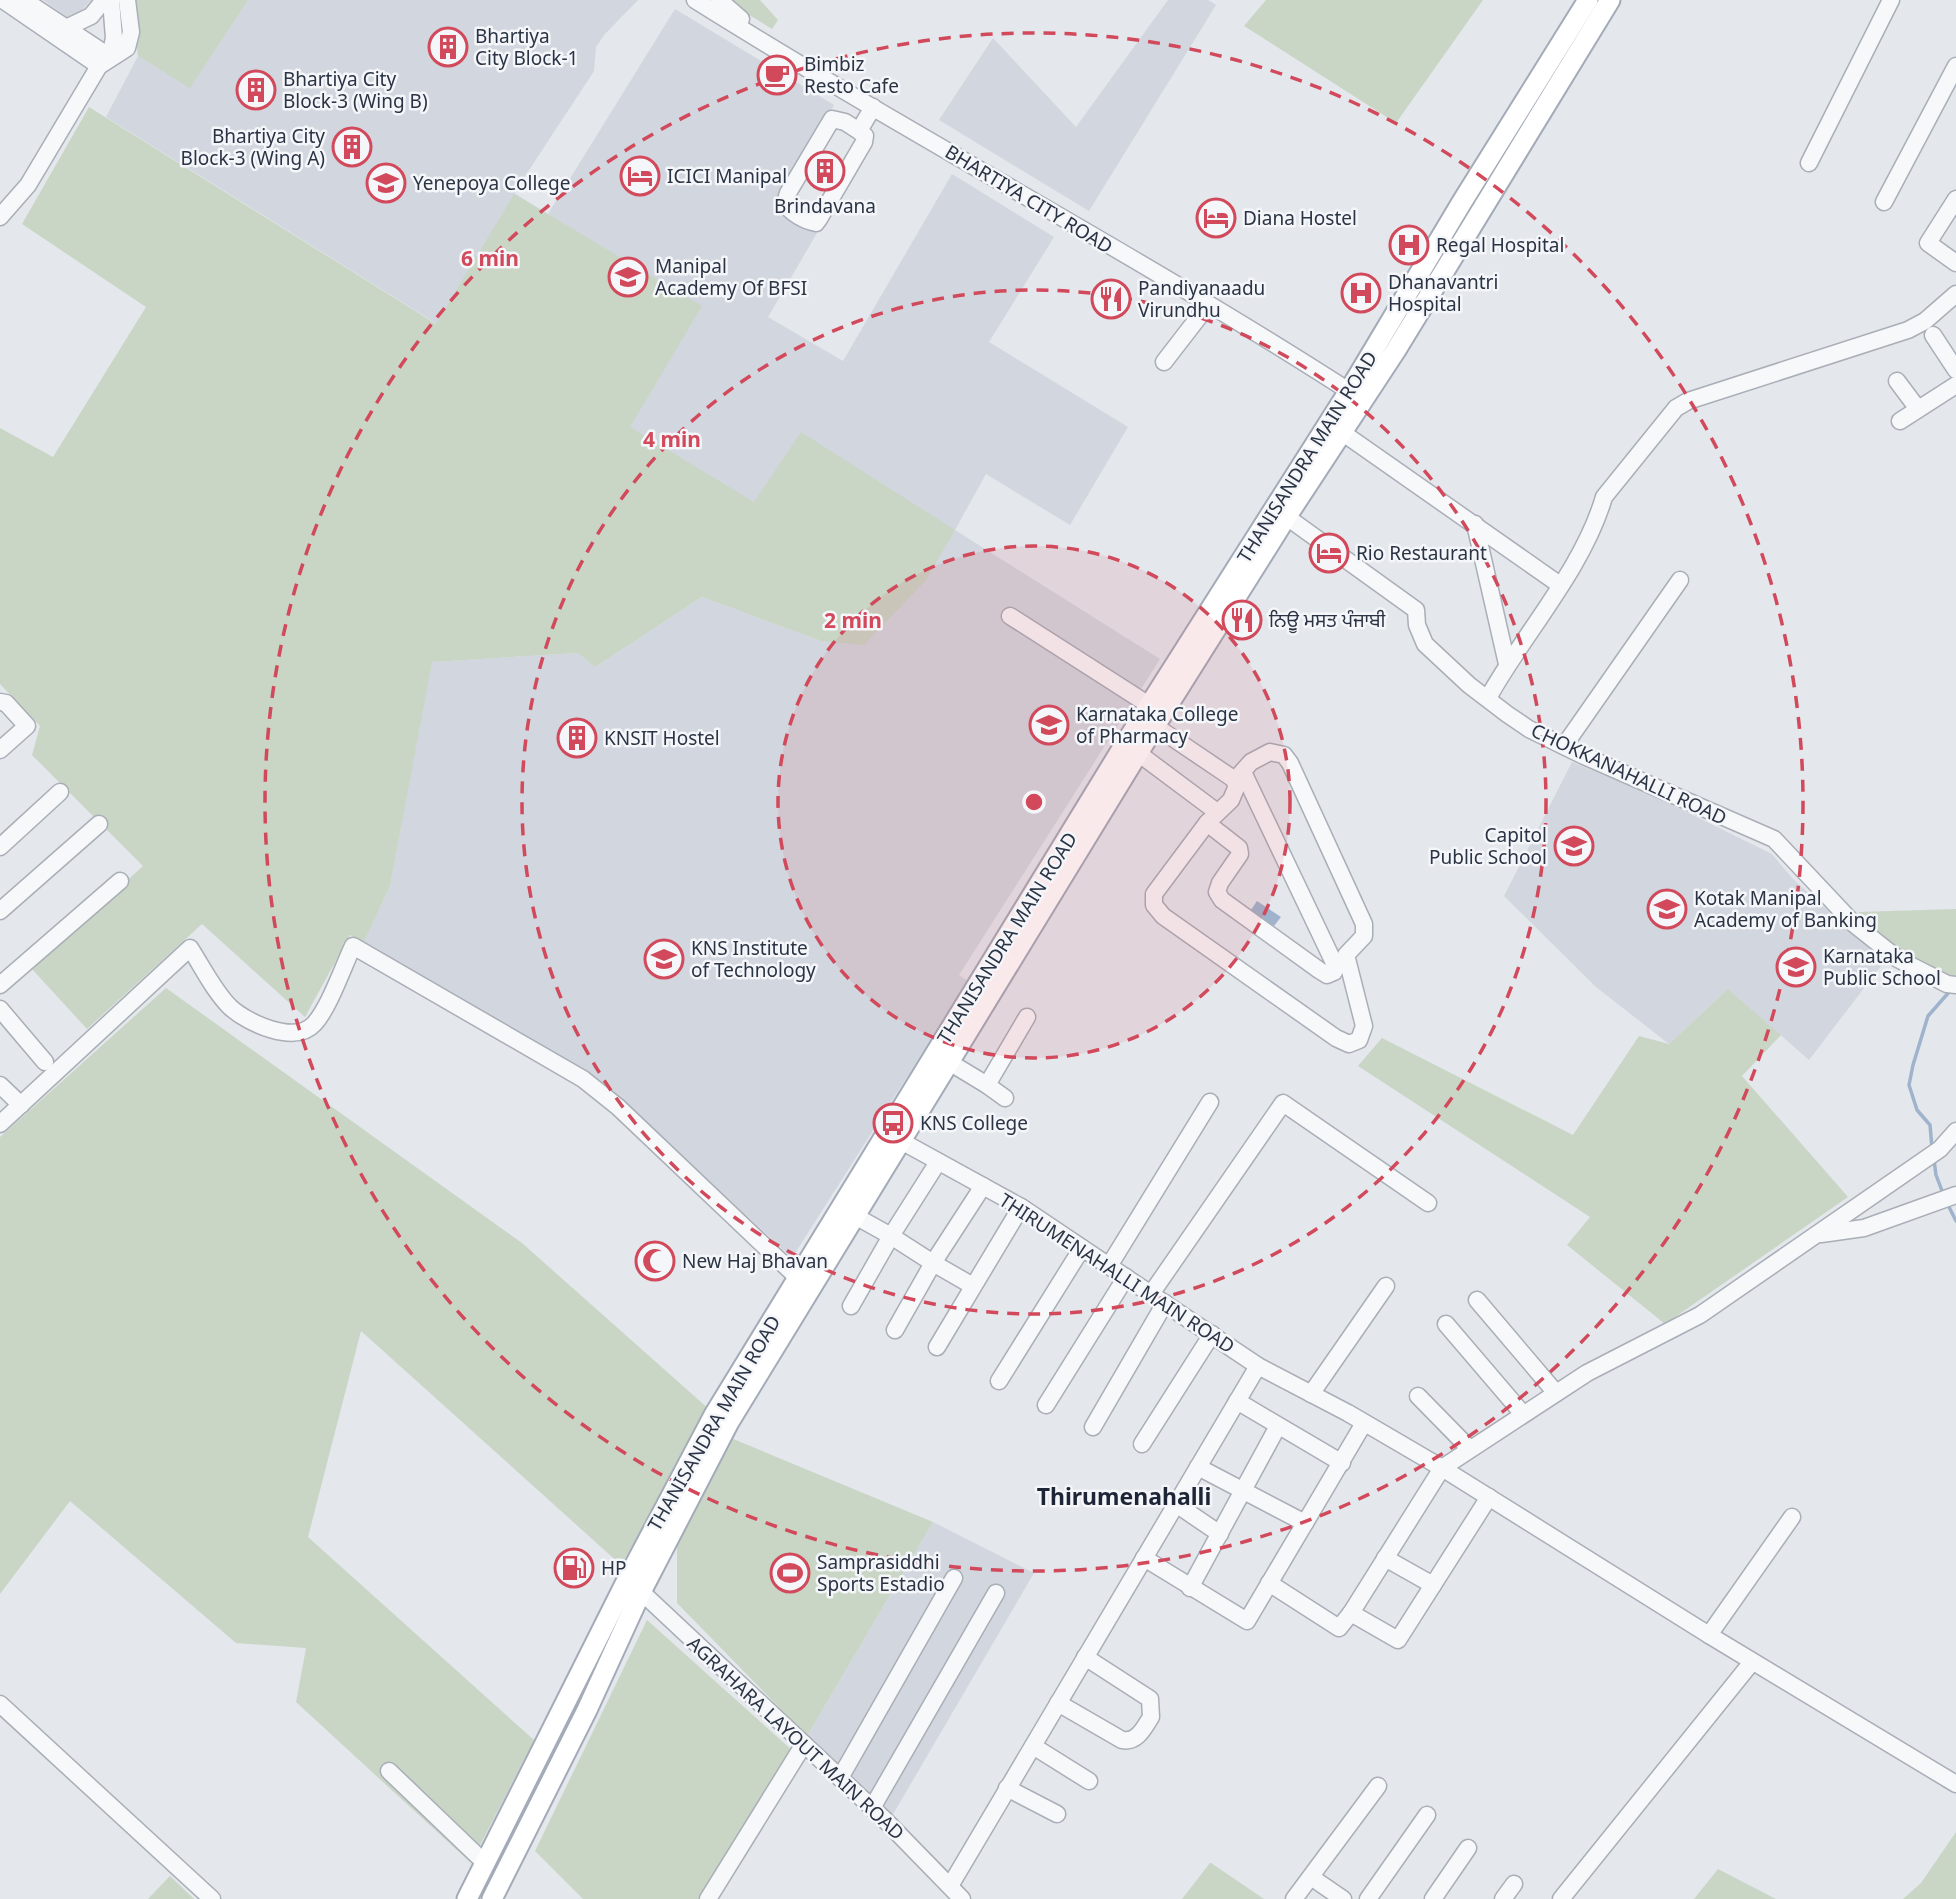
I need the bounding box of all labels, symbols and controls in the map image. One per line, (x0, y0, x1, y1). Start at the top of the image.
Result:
place label: Bhartiya City Block-1 (475, 23, 578, 71)
building icon: Bhartiya City Block-1 (427, 26, 469, 68)
place label: Bimbiz Resto Cafe (804, 51, 899, 99)
cafe icon: Bimbiz Resto Cafe (756, 54, 798, 96)
place label: Bhartiya City Block-3 (Wing B) (283, 66, 428, 114)
building icon: Bhartiya City Block-3 (Wing B) (235, 69, 277, 111)
place label: Bhartiya City Block-3 (Wing A) (181, 123, 325, 171)
building icon: Bhartiya City Block-3 (Wing A) (331, 126, 373, 168)
street label: BHARTIYA CITY ROAD (940, 139, 1118, 259)
building icon: Brindavana (804, 150, 846, 192)
hotel icon: ICICI Manipal (619, 155, 661, 197)
school or university icon: Yenepoya College (365, 162, 407, 204)
place label: ICICI Manipal (667, 163, 787, 189)
place label: Yenepoya College (413, 170, 571, 196)
place label: Brindavana (774, 193, 876, 219)
hotel icon: Diana Hostel (1195, 197, 1237, 239)
place label: Diana Hostel (1243, 205, 1357, 231)
hospital icon: Regal Hospital (1388, 224, 1430, 266)
place label: Regal Hospital (1436, 232, 1564, 258)
text: 6 min (461, 244, 519, 272)
place label: Manipal Academy Of BFSI (655, 253, 807, 301)
school or university icon: Manipal Academy Of BFSI (607, 256, 649, 298)
place label: Dhanavantri Hospital (1388, 269, 1498, 317)
hospital icon: Dhanavantri Hospital (1340, 272, 1382, 314)
place label: Pandiyanaadu Virundhu (1138, 275, 1265, 323)
restaurant icon: Pandiyanaadu Virundhu (1090, 278, 1132, 320)
street label: THANISANDRA MAIN ROAD (1231, 346, 1383, 568)
text: 4 min (643, 425, 701, 453)
hotel icon: Rio Restaurant (1308, 532, 1350, 574)
place label: Rio Restaurant (1356, 540, 1487, 566)
restaurant icon: ਨਿਉੁੂ ਮਸਤ ਪੰਜਾਬੀ (1221, 599, 1263, 641)
text: 2 min (824, 606, 882, 634)
place label: ਨਿਉੁੂ ਮਸਤ ਪੰਜਾਬੀ (1268, 607, 1387, 634)
place label: Karnataka College of Pharmacy (1076, 701, 1238, 749)
school or university icon: Karnataka College of Pharmacy (1028, 704, 1070, 746)
building icon: KNSIT Hostel (556, 717, 598, 759)
street label: CHOKKANAHALLI ROAD (1527, 717, 1731, 831)
place label: KNSIT Hostel (604, 725, 720, 751)
centre of rings (1022, 790, 1046, 814)
place label: Capitol Public School (1429, 822, 1547, 870)
school or university icon: Capitol Public School (1553, 825, 1595, 867)
street label: THANISANDRA MAIN ROAD (931, 827, 1083, 1049)
place label: Kotak Manipal Academy of Banking (1694, 885, 1877, 933)
school or university icon: Kotak Manipal Academy of Banking (1646, 888, 1688, 930)
place label: KNS Institute of Technology (691, 935, 816, 983)
school or university icon: KNS Institute of Technology (643, 938, 685, 980)
place label: Karnataka Public School (1823, 943, 1941, 991)
school or university icon: Karnataka Public School (1775, 946, 1817, 988)
bus stop icon: KNS College (872, 1102, 914, 1144)
place label: KNS College (920, 1110, 1028, 1136)
street label: THIRUMENAHALLI MAIN ROAD (994, 1187, 1240, 1359)
mosque icon: New Haj Bhavan (634, 1240, 676, 1282)
place label: New Haj Bhavan (682, 1248, 828, 1274)
street label: THANISANDRA MAIN ROAD (642, 1310, 786, 1536)
district label: Thirumenahalli (1037, 1480, 1211, 1512)
fuel station icon: HP (553, 1547, 595, 1589)
place label: Samprasiddhi Sports Estadio (817, 1549, 945, 1597)
sports icon: Samprasiddhi Sports Estadio (769, 1552, 811, 1594)
place label: HP (601, 1555, 627, 1581)
street label: AGRAHARA LAYOUT MAIN ROAD (682, 1630, 910, 1846)

